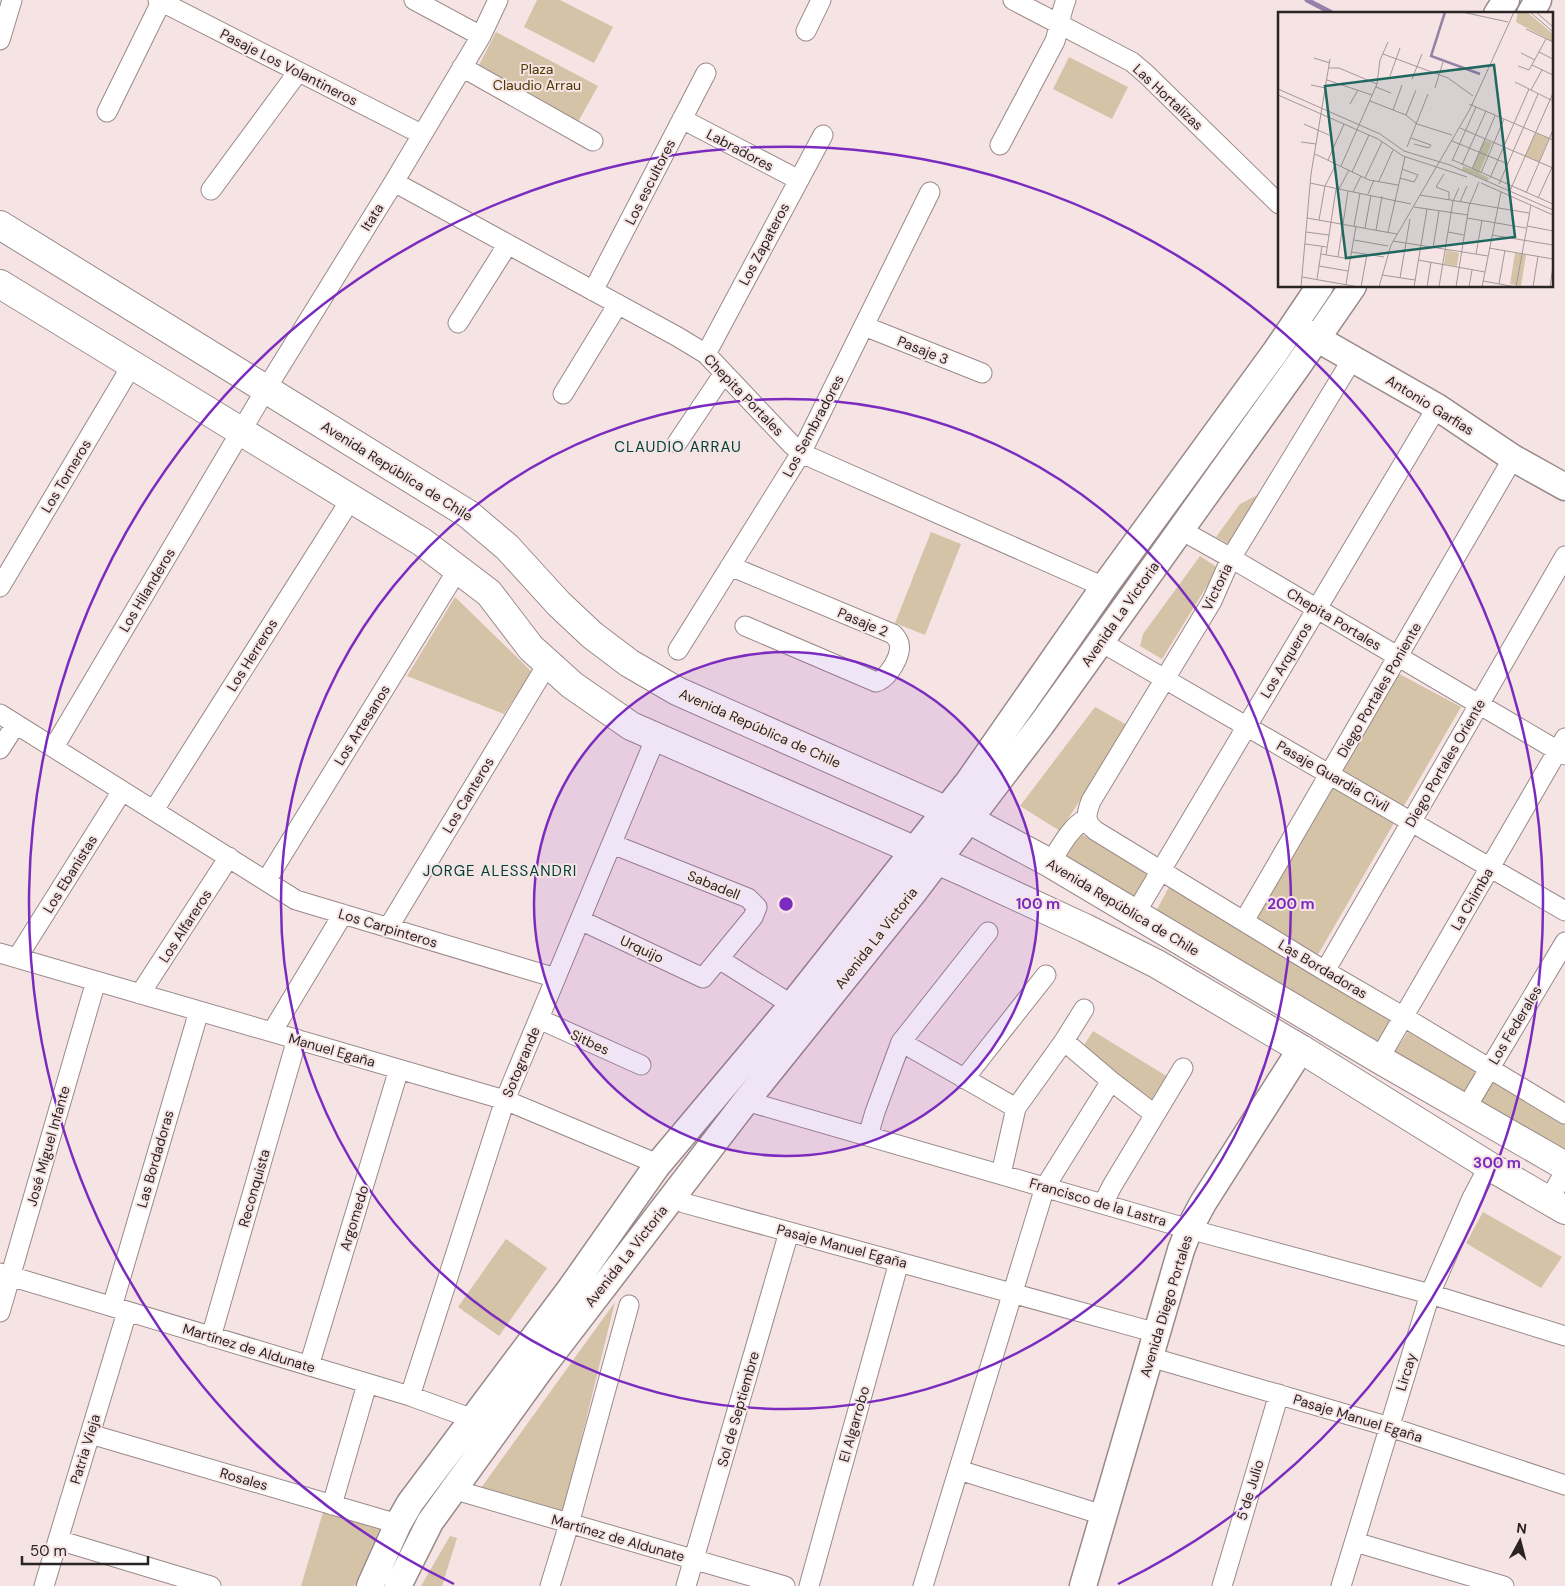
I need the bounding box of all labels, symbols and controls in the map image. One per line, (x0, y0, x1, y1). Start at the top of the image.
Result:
inset map (1278, 12, 1552, 288)
street label: Pasaje Los Volantineros (217, 25, 361, 109)
park label: Plaza Claudio Arrau (493, 60, 581, 94)
street label: Las Hortalizas (1129, 60, 1207, 134)
street label: Labradores (703, 125, 777, 175)
street label: Los escultores (621, 136, 679, 228)
street label: Itata (357, 200, 387, 234)
street label: Los Zapateros (735, 200, 793, 288)
street label: Pasaje 3 (895, 332, 951, 368)
street label: Chepita Portales (700, 350, 788, 440)
street label: Antonio Garfias (1383, 371, 1477, 439)
street label: Los Sembradores (778, 372, 848, 480)
street label: Avenida República de Chile (318, 417, 476, 525)
street label: Los Torneros (37, 436, 95, 516)
district label: CLAUDIO ARRAU (614, 437, 742, 457)
street label: Los Hilanderos (115, 545, 179, 635)
street label: Avenida La Victoria (1077, 558, 1163, 670)
street label: Victoria (1198, 560, 1236, 614)
street label: Chepita Portales (1283, 584, 1385, 654)
street label: Pasaje 2 (835, 603, 891, 641)
street label: Los Herreros (223, 615, 281, 695)
street label: Los Arqueros (1256, 619, 1316, 701)
street label: Diego Portales Poniente (1333, 619, 1425, 761)
street label: Los Artesanos (330, 681, 394, 769)
street label: Avenida República de Chile (676, 684, 844, 772)
street label: Diego Portales Oriente (1401, 696, 1489, 830)
street label: Pasaje Guardia Civil (1273, 736, 1393, 816)
street label: Los Canteros (438, 754, 498, 836)
street label: Los Ebanistas (39, 832, 101, 916)
street label: Avenida República de Chile (1043, 854, 1203, 960)
district label: JORGE ALESSANDRI (423, 861, 577, 881)
street label: La Chimba (1447, 865, 1497, 933)
street label: Sabadell (685, 866, 743, 904)
street label: Avenida La Victoria (831, 884, 921, 992)
street label: Los Alfareros (155, 886, 215, 966)
text: 100 m (1016, 894, 1060, 914)
text: 200 m (1267, 894, 1315, 914)
centre of rings (777, 895, 795, 913)
street label: Los Carpinteros (336, 904, 440, 952)
street label: Urquijo (617, 931, 667, 967)
street label: Las Bordadoras (1275, 935, 1371, 1003)
street label: Los Federales (1484, 982, 1546, 1068)
street label: Sotogrande (498, 1024, 544, 1100)
street label: Sitbes (568, 1025, 612, 1059)
street label: Manuel Egaña (287, 1029, 377, 1071)
street label: José Miguel Infante (22, 1084, 74, 1208)
street label: Las Bordadoras (132, 1108, 178, 1210)
street label: Reconquista (234, 1147, 274, 1229)
text: 300 m (1473, 1153, 1521, 1173)
street label: Francisco de la Lastra (1027, 1174, 1169, 1230)
street label: Argomedo (336, 1183, 372, 1253)
street label: Avenida La Victoria (581, 1202, 671, 1310)
street label: Pasaje Manuel Egaña (775, 1220, 909, 1272)
street label: Avenida Diego Portales (1136, 1233, 1196, 1379)
street label: Martínez de Aldunate (181, 1319, 318, 1377)
street label: Sol de Septiembre (713, 1349, 763, 1469)
street label: Lircay (1392, 1351, 1420, 1393)
street label: El Algarrobo (835, 1384, 873, 1464)
street label: Pasaje Manuel Egaña (1291, 1390, 1425, 1446)
street label: Patria Vieja (66, 1412, 104, 1486)
street label: 5 de Julio (1232, 1457, 1268, 1523)
street label: Rosales (218, 1464, 270, 1494)
street label: Martínez de Aldunate (549, 1510, 687, 1566)
north arrow (1495, 1516, 1545, 1566)
text: N (1515, 1519, 1528, 1538)
scale bar (22, 1534, 149, 1566)
text: 50 m (30, 1541, 67, 1561)

